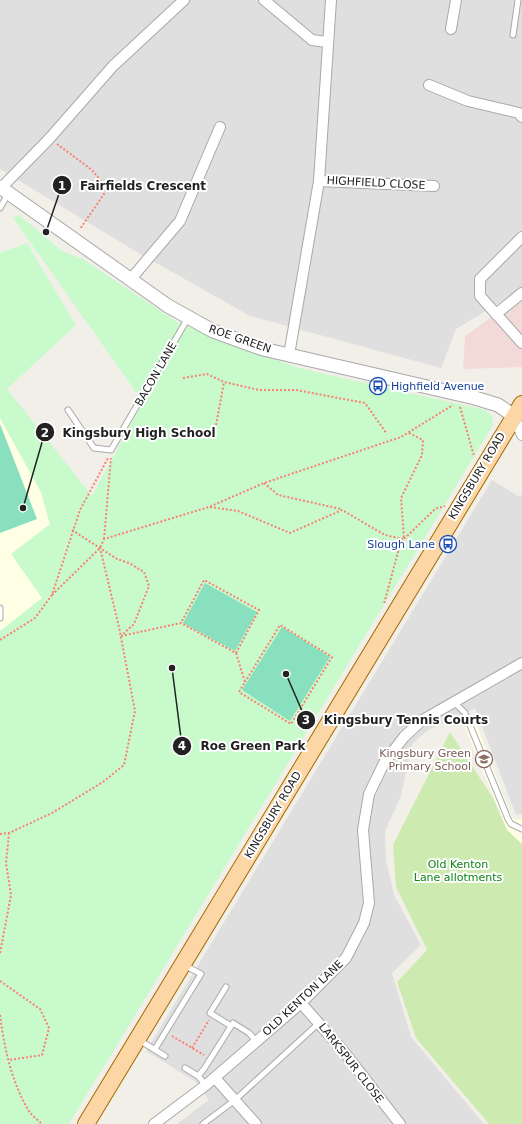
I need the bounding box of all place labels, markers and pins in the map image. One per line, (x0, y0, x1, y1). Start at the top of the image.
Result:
callout: Fairfields Crescent (52, 173, 214, 197)
bus stop icon: Highfield Avenue (368, 376, 388, 396)
place label: Highfield Avenue (391, 380, 485, 393)
callout: Kingsbury High School (35, 420, 224, 444)
bus stop icon: Slough Lane (438, 534, 458, 554)
place label: Slough Lane (367, 538, 435, 551)
callout: Kingsbury Tennis Courts (296, 708, 497, 732)
callout: Roe Green Park (172, 734, 313, 758)
place label: Kingsbury Green Primary School (379, 747, 471, 773)
school or university icon: Kingsbury Green Primary School (474, 749, 494, 769)

